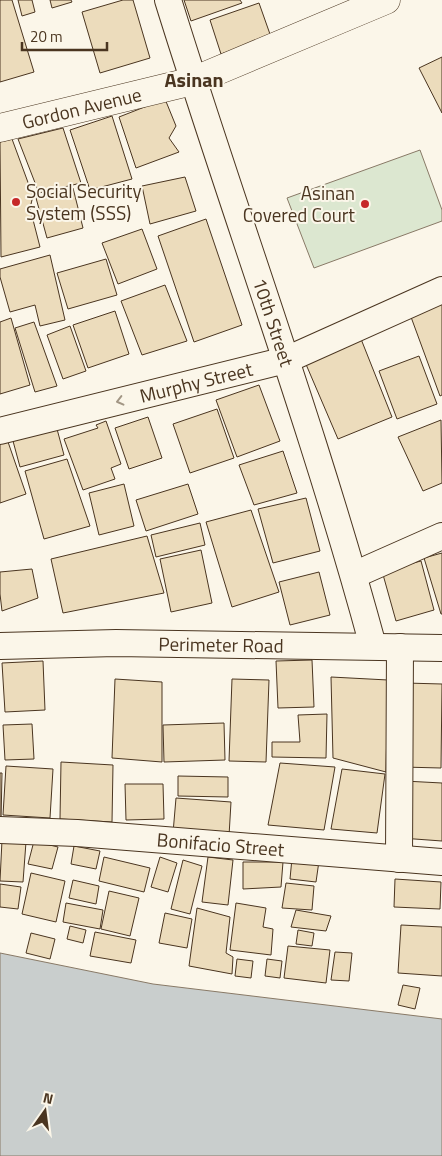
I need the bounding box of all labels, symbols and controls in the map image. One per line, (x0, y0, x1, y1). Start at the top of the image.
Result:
scale bar (22, 20, 108, 52)
text: 20 m (30, 25, 63, 48)
district label: Asinan (165, 64, 223, 95)
street label: Gordon Avenue (19, 79, 144, 136)
place label: Social Security System (SSS) (26, 176, 142, 227)
place label: Asinan Covered Court (243, 178, 355, 229)
marker: Social Security System (SSS) (10, 196, 22, 208)
marker: Asinan Covered Court (359, 198, 371, 210)
street label: 10th Street (246, 274, 302, 370)
street label: Murphy Street (137, 354, 256, 410)
one-way arrow (115, 395, 124, 406)
street label: Perimeter Road (158, 629, 284, 660)
street label: Bonifacio Street (156, 824, 286, 863)
north arrow (20, 1086, 70, 1136)
text: N (41, 1087, 56, 1109)

